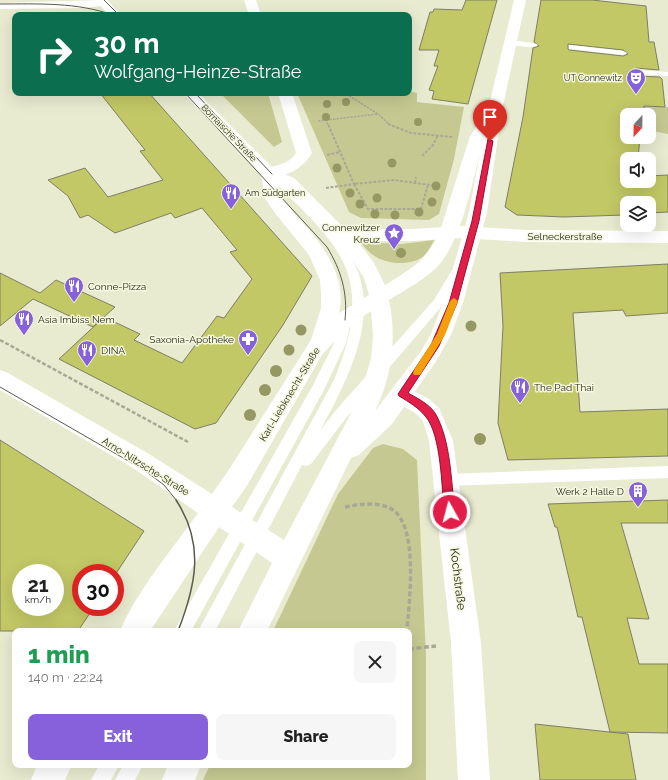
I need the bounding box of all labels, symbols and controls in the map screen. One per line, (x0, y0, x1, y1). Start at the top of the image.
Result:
text: 30 m (94, 27, 160, 60)
icon: right (28, 28, 80, 80)
text: Wolfgang-Heinze-Straße (94, 61, 301, 82)
theatre icon: UT Connewitz (625, 67, 647, 95)
place label: UT Connewitz (564, 73, 623, 83)
pin (473, 100, 507, 141)
street label: Bornaische Straße (199, 102, 259, 164)
icon: arrive (479, 106, 501, 128)
north arrow (620, 108, 656, 144)
map controls (620, 108, 656, 232)
button: sound (620, 152, 656, 188)
restaurant icon: Am Südgarten (220, 182, 242, 210)
place label: Am Südgarten (245, 188, 305, 198)
button: layers (620, 196, 656, 232)
place label: Connewitzer Kreuz (322, 222, 380, 245)
place icon: Connewitzer Kreuz (383, 222, 405, 250)
street label: Selneckerstraße (528, 231, 603, 242)
restaurant icon: Conne-Pizza (63, 275, 85, 303)
place label: Conne-Pizza (88, 281, 146, 292)
restaurant icon: Asia Imbiss Nem (13, 308, 35, 336)
place label: Asia Imbiss Nem (38, 314, 115, 325)
pharmacy icon: Saxonia-Apotheke (237, 328, 259, 356)
place label: Saxonia-Apotheke (149, 334, 234, 345)
restaurant icon: DINA (76, 339, 98, 367)
place label: DINA (101, 345, 125, 356)
street label: Karl-Liebknecht-Straße (257, 345, 322, 443)
restaurant icon: The Pad Thai (509, 376, 531, 404)
place label: The Pad Thai (534, 382, 594, 393)
street label: Arno-Nitzsche-Straße (100, 435, 191, 498)
building icon: Werk 2 Halle D (627, 480, 649, 508)
place label: Werk 2 Halle D (555, 486, 624, 497)
position arrow (429, 491, 471, 533)
street label: Kochstraße (447, 547, 469, 611)
speed limit sign: 30 (72, 564, 124, 616)
text: 21 (27, 573, 49, 597)
text: km/h (25, 594, 51, 605)
text: 1 min (28, 640, 90, 669)
button: close (354, 641, 396, 683)
text: 140 m · 22:24 (28, 670, 103, 685)
button: Exit (28, 714, 208, 760)
button: Share (216, 714, 396, 760)

